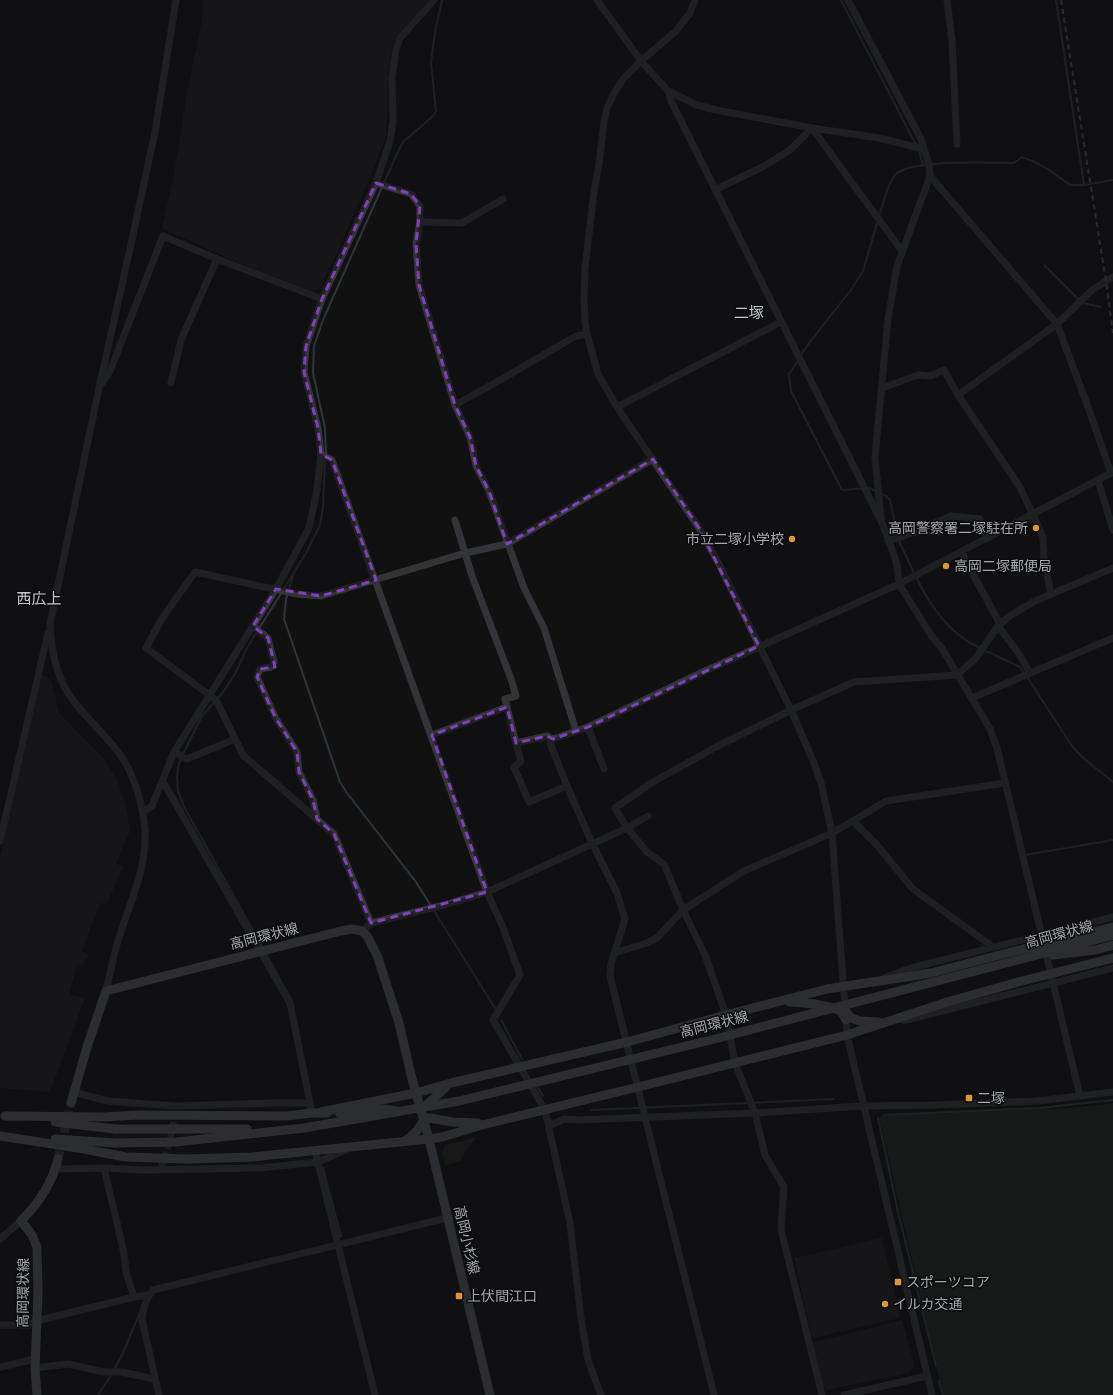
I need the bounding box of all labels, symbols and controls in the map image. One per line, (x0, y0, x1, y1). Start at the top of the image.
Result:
district label: 二塚 (734, 303, 764, 322)
place label: 高岡警察署二塚駐在所 (888, 519, 1028, 537)
marker: 高岡警察署二塚駐在所 (1031, 523, 1041, 533)
place label: 市立二塚小学校 (686, 530, 784, 548)
marker: 市立二塚小学校 (787, 534, 797, 544)
place label: 高岡二塚郵便局 (954, 557, 1052, 575)
marker: 高岡二塚郵便局 (941, 561, 951, 571)
district label: 西広上 (16, 589, 62, 608)
street label: 高岡環状線 (1023, 916, 1095, 952)
street label: 高岡環状線 (228, 919, 300, 953)
street label: 高岡環状線 (678, 1007, 750, 1041)
place label: 二塚 (977, 1089, 1005, 1107)
marker: 二塚 (964, 1093, 974, 1103)
street label: 高岡小杉線 (450, 1204, 484, 1276)
street label: 高岡環状線 (13, 1258, 33, 1328)
place label: スポーツコア (906, 1273, 990, 1291)
marker: スポーツコア (893, 1277, 903, 1287)
place label: 上伏間江口 (467, 1287, 537, 1305)
marker: 上伏間江口 (454, 1291, 464, 1301)
place label: イルカ交通 (893, 1295, 963, 1313)
marker: イルカ交通 (880, 1299, 890, 1309)

